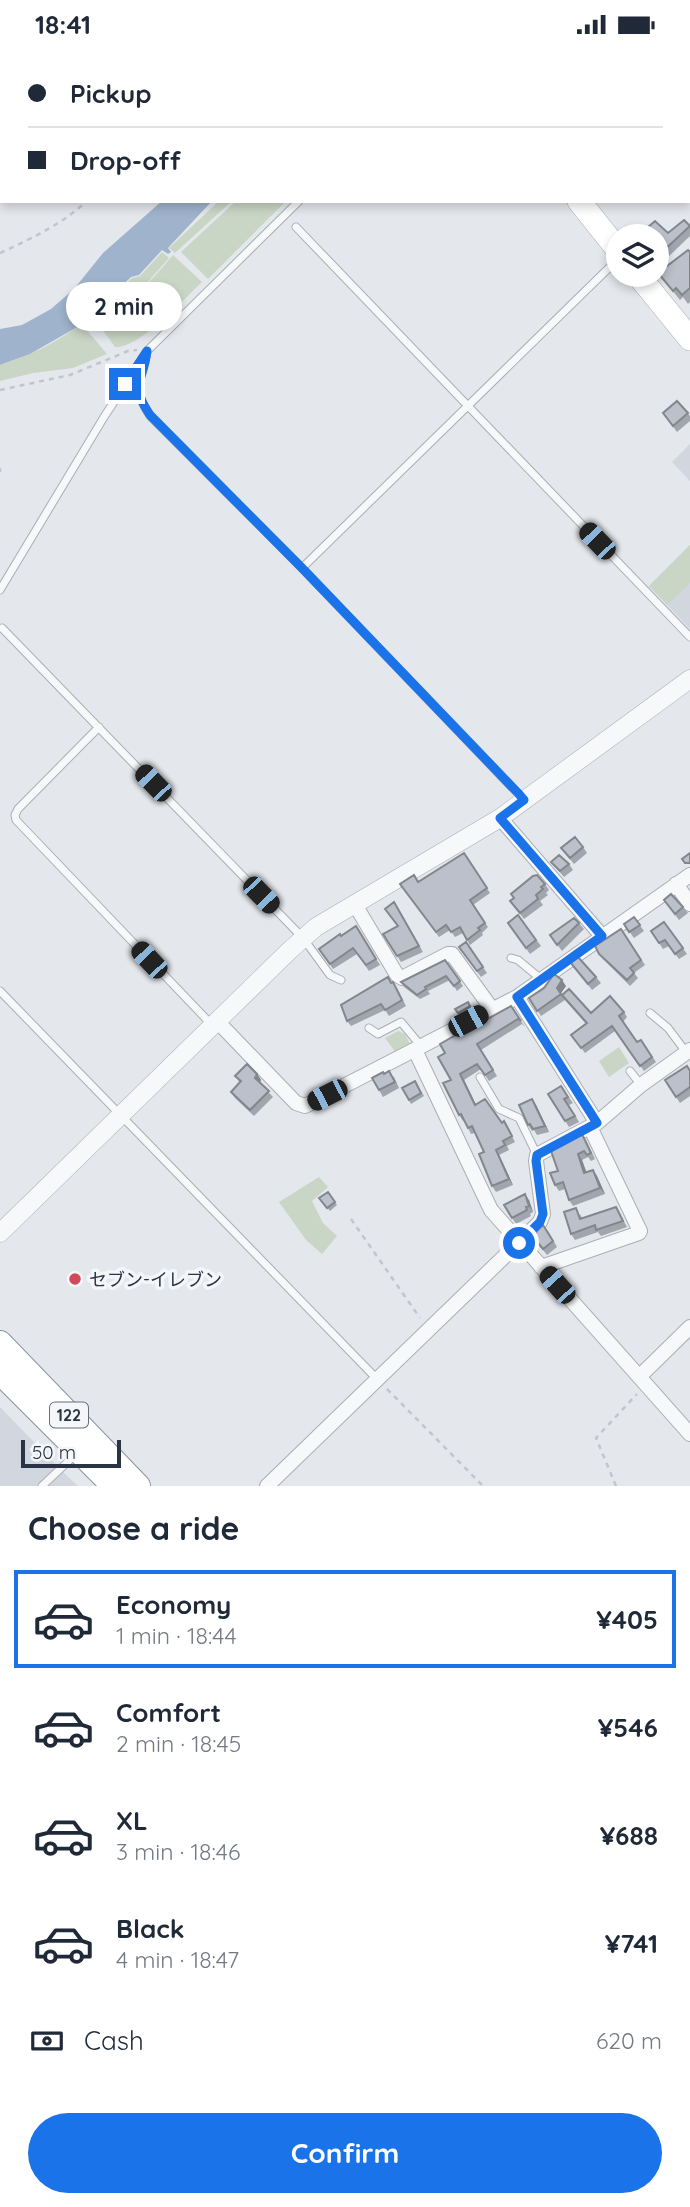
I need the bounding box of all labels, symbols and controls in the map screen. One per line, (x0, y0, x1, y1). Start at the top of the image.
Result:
text: 18:41 (35, 8, 91, 41)
text: Pickup (70, 77, 152, 110)
text: Drop-off (70, 144, 181, 177)
map controls (606, 224, 669, 287)
button: layers (606, 224, 669, 287)
callout: 2 min (67, 282, 183, 331)
text: 2 min (94, 292, 154, 321)
route end (109, 368, 141, 400)
car (575, 519, 620, 563)
car (131, 761, 176, 805)
car (239, 873, 284, 917)
car (127, 937, 172, 983)
car (445, 1002, 492, 1040)
car (304, 1076, 351, 1114)
route start (503, 1227, 535, 1259)
car (536, 1262, 579, 1308)
place label: セブン-イレブン (89, 1268, 222, 1291)
marker: セブン-イレブン (67, 1271, 83, 1287)
road number: 122 (50, 1403, 88, 1427)
scale bar (21, 1437, 121, 1469)
text: 50 m (32, 1440, 76, 1464)
text: Choose a ride (28, 1508, 240, 1548)
icon: car (32, 1588, 95, 1651)
text: Economy (116, 1588, 231, 1621)
text: ¥405 (596, 1603, 658, 1636)
text: 1 min · 18:44 (116, 1621, 237, 1650)
icon: car (32, 1696, 95, 1759)
text: Comfort (116, 1696, 221, 1729)
text: ¥546 (598, 1711, 658, 1744)
text: 2 min · 18:45 (116, 1729, 241, 1758)
icon: car (32, 1804, 95, 1867)
text: XL (116, 1804, 148, 1837)
text: ¥688 (600, 1819, 658, 1852)
text: 3 min · 18:46 (116, 1837, 240, 1866)
icon: car (32, 1912, 95, 1975)
text: Black (116, 1912, 185, 1945)
text: ¥741 (605, 1927, 658, 1960)
text: 4 min · 18:47 (116, 1945, 239, 1974)
icon: cash (28, 2022, 66, 2060)
text: Cash (84, 2024, 144, 2057)
text: 620 m (596, 2026, 662, 2055)
button: Confirm (28, 2113, 662, 2193)

